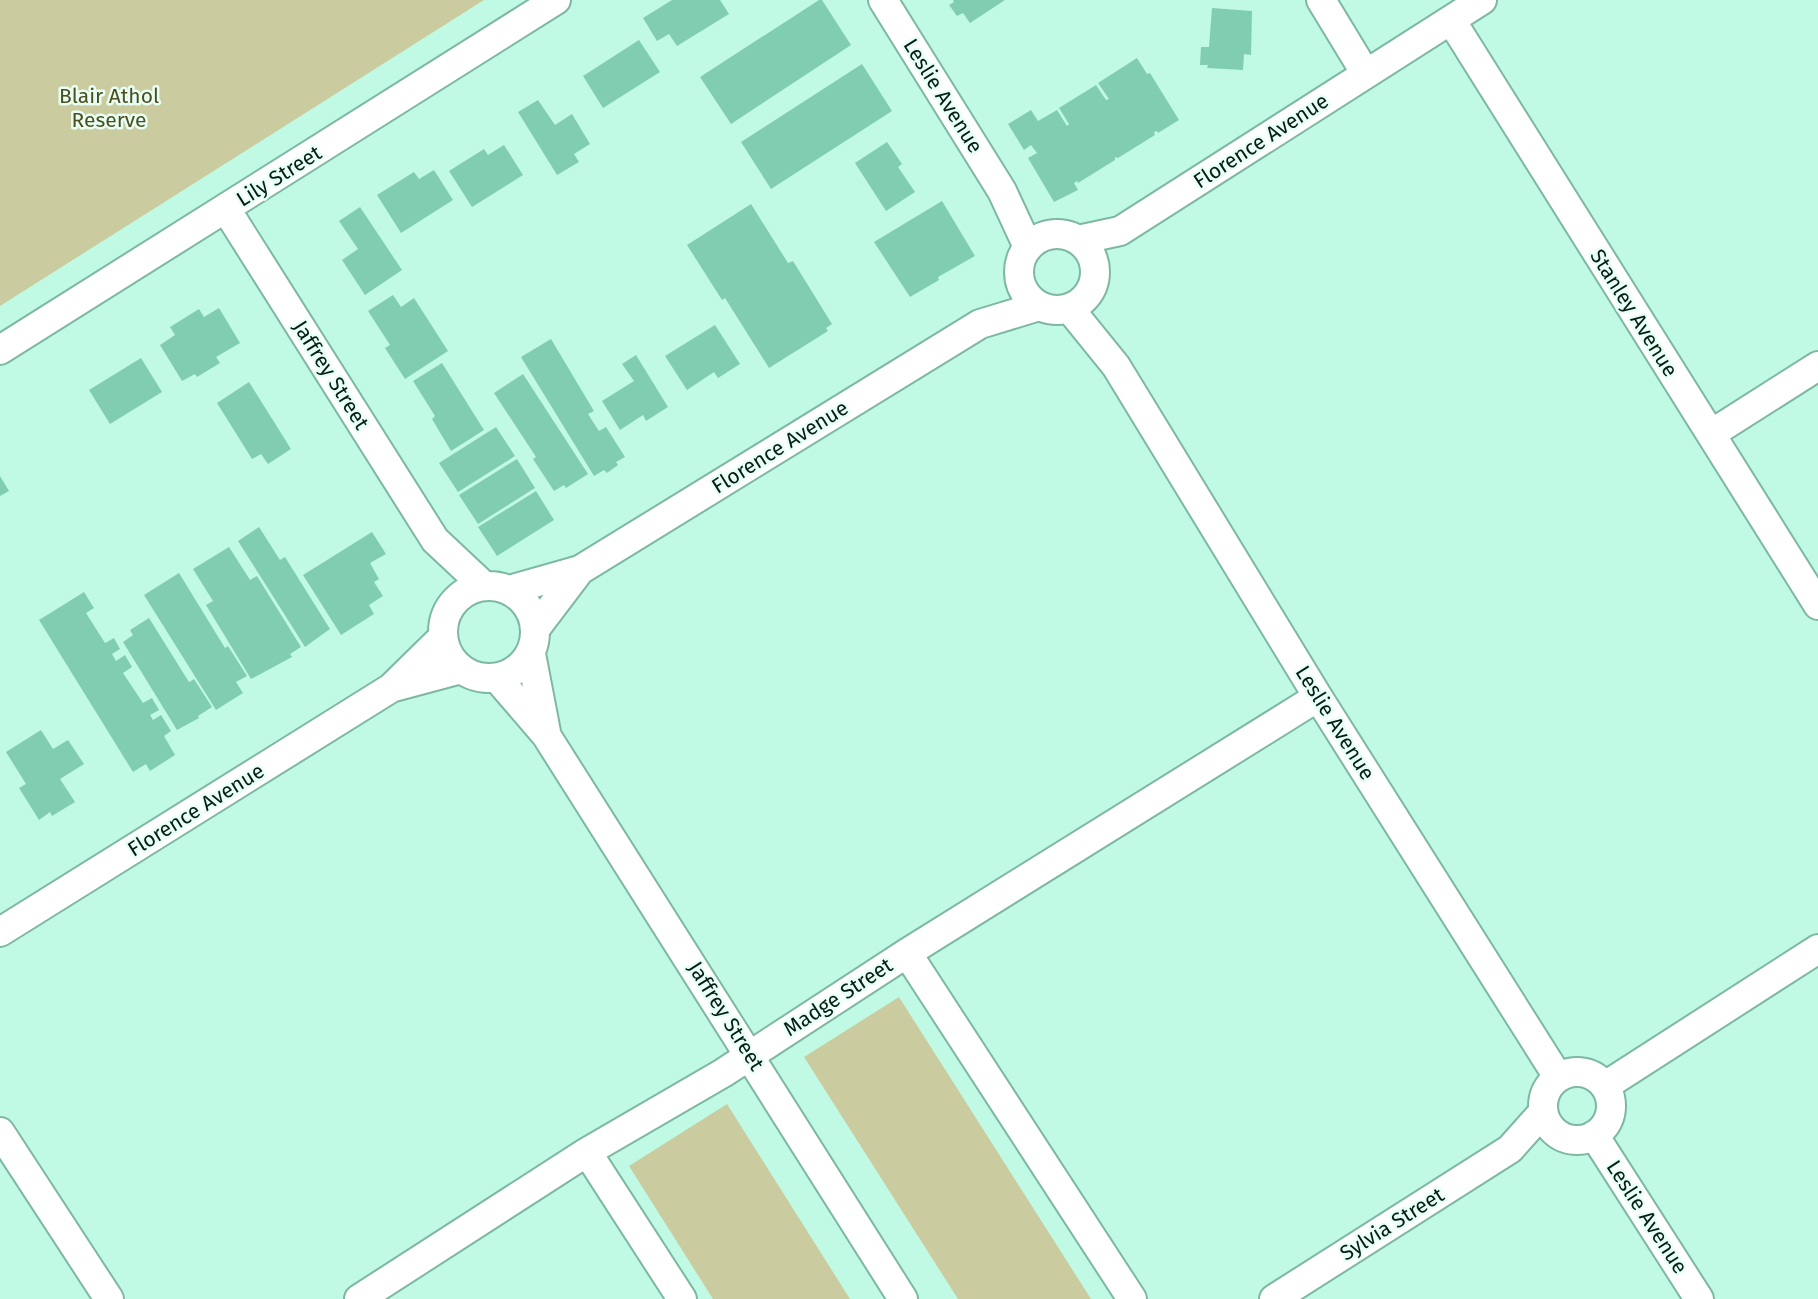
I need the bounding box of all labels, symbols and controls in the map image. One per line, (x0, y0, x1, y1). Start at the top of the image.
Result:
street label: Leslie Avenue (898, 34, 988, 158)
park label: Blair Athol Reserve (59, 83, 159, 133)
street label: Florence Avenue (1189, 88, 1333, 194)
street label: Lily Street (232, 140, 327, 212)
street label: Stanley Avenue (1584, 244, 1684, 382)
street label: Jaffrey Street (287, 316, 375, 435)
street label: Florence Avenue (707, 395, 853, 499)
street label: Leslie Avenue (1290, 661, 1380, 785)
street label: Florence Avenue (123, 758, 269, 862)
street label: Madge Street (779, 952, 898, 1042)
street label: Jaffrey Street (682, 957, 770, 1076)
street label: Leslie Avenue (1601, 1155, 1693, 1279)
street label: Sylvia Street (1335, 1182, 1449, 1266)

